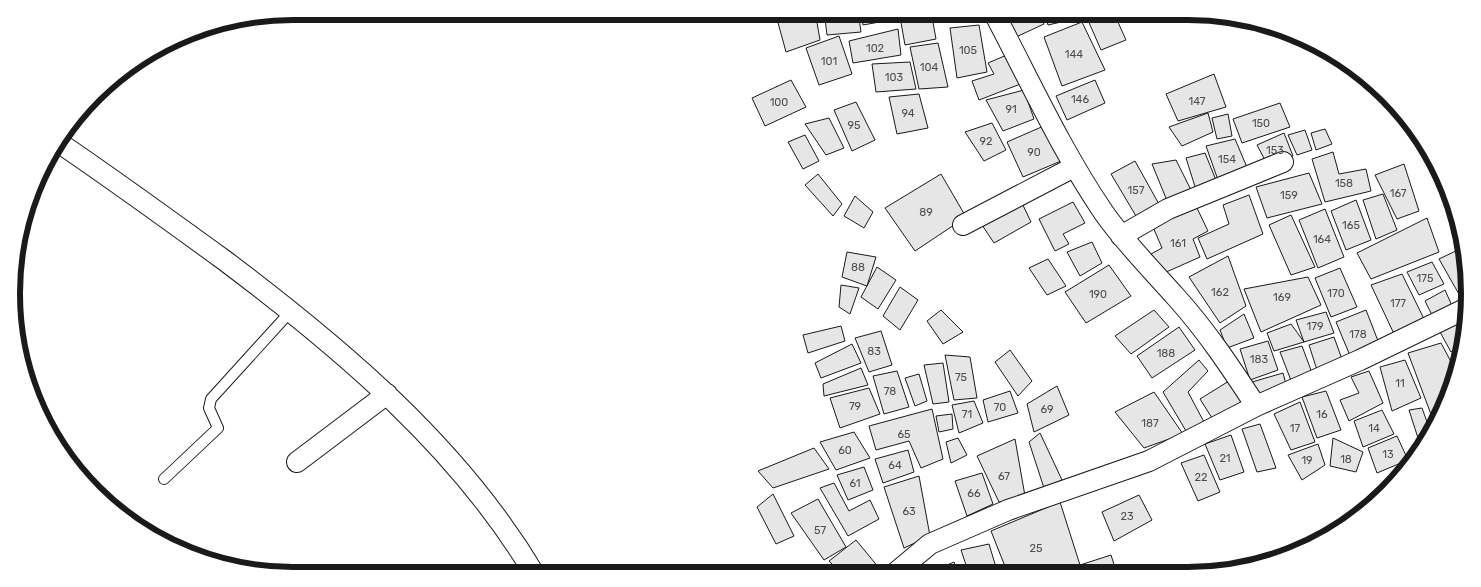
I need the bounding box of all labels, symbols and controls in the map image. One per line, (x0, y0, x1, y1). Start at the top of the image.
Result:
house number: 102 (866, 42, 884, 55)
house number: 105 (959, 44, 978, 57)
house number: 144 (1065, 48, 1083, 61)
house number: 101 (821, 55, 837, 68)
house number: 104 (920, 61, 938, 74)
house number: 103 (885, 71, 904, 84)
house number: 146 (1071, 93, 1089, 106)
house number: 147 (1189, 95, 1206, 108)
house number: 100 (770, 96, 788, 109)
house number: 91 (1005, 103, 1017, 116)
house number: 94 (901, 107, 915, 120)
house number: 150 (1252, 117, 1270, 130)
house number: 95 (847, 119, 861, 132)
house number: 92 (980, 135, 992, 148)
house number: 153 (1266, 144, 1284, 157)
house number: 90 (1027, 146, 1041, 159)
house number: 154 (1218, 153, 1236, 166)
house number: 158 (1335, 177, 1353, 190)
house number: 157 (1128, 184, 1145, 197)
house number: 167 (1390, 187, 1407, 200)
house number: 159 (1280, 189, 1298, 202)
house number: 89 (919, 206, 933, 219)
house number: 165 (1342, 219, 1360, 232)
house number: 164 (1313, 233, 1331, 246)
house number: 161 (1170, 237, 1186, 250)
house number: 88 (851, 261, 865, 274)
house number: 175 (1417, 272, 1434, 285)
house number: 162 (1211, 286, 1229, 299)
house number: 170 (1327, 287, 1345, 300)
house number: 190 (1089, 288, 1107, 301)
house number: 169 (1273, 291, 1291, 304)
house number: 177 (1390, 297, 1406, 310)
house number: 179 (1307, 320, 1323, 333)
house number: 178 (1349, 328, 1367, 341)
house number: 83 (867, 345, 881, 358)
house number: 188 (1157, 347, 1175, 360)
house number: 183 (1250, 353, 1269, 366)
house number: 75 (955, 371, 968, 384)
house number: 11 (1395, 377, 1405, 390)
house number: 78 (884, 385, 896, 398)
house number: 79 (849, 400, 861, 413)
house number: 70 (994, 401, 1006, 414)
house number: 69 (1040, 403, 1054, 416)
house number: 71 (962, 408, 972, 421)
house number: 16 (1316, 408, 1328, 421)
house number: 187 (1141, 417, 1159, 430)
house number: 17 (1290, 422, 1301, 435)
house number: 14 (1368, 422, 1380, 435)
house number: 65 (897, 428, 911, 441)
house number: 60 (838, 444, 852, 457)
house number: 13 (1382, 448, 1394, 461)
house number: 21 (1219, 452, 1231, 465)
house number: 18 (1340, 453, 1352, 466)
house number: 19 (1301, 454, 1313, 467)
house number: 64 (888, 459, 902, 472)
house number: 67 (998, 470, 1010, 483)
house number: 22 (1195, 471, 1207, 484)
house number: 61 (849, 477, 861, 490)
house number: 66 (967, 487, 981, 500)
house number: 63 (902, 505, 916, 518)
house number: 23 (1120, 510, 1134, 523)
house number: 57 (814, 524, 826, 537)
house number: 25 (1030, 542, 1043, 555)

